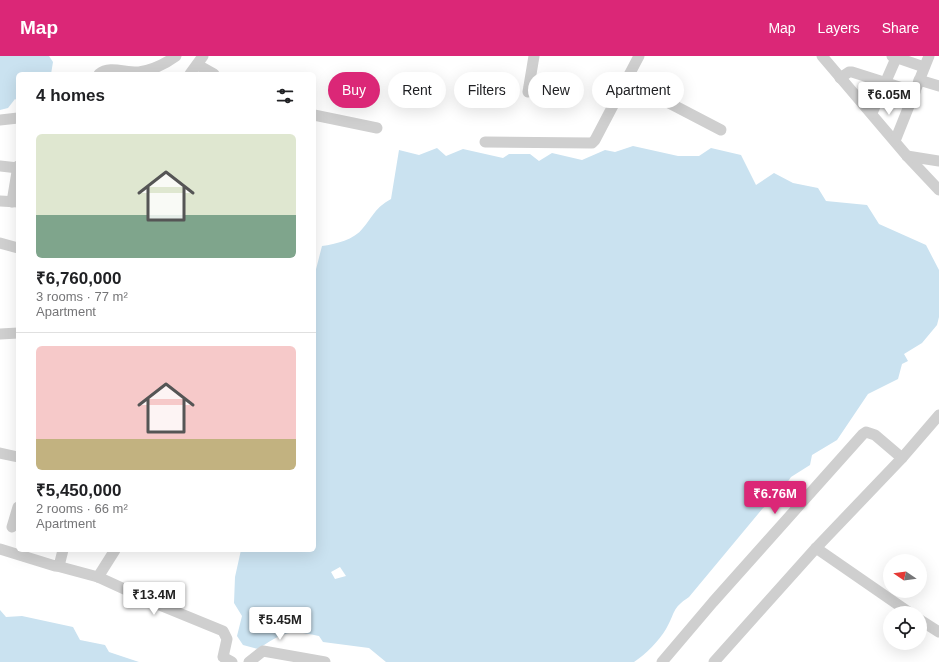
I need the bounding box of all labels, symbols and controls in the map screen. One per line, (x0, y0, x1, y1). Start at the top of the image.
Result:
text: Map (20, 17, 58, 38)
text: Map (768, 20, 796, 36)
text: Layers (818, 20, 860, 36)
text: Share (882, 20, 919, 36)
chip: Buy (328, 72, 380, 108)
chip: Rent (388, 72, 446, 108)
chip: Filters (454, 72, 520, 108)
chip: New (528, 72, 584, 108)
chip: Apartment (592, 72, 684, 108)
pin: ₹6.05M (856, 82, 922, 116)
icon: filters (274, 85, 296, 107)
text: 4 homes (36, 86, 105, 105)
text: ₹6.05M (867, 87, 911, 102)
icon: home (130, 160, 202, 232)
text: ₹6,760,000 (36, 269, 121, 288)
text: 3 rooms · 77 m² (36, 289, 128, 304)
text: Apartment (36, 304, 96, 319)
icon: home (130, 372, 202, 444)
text: ₹5,450,000 (36, 481, 121, 500)
pin: ₹6.76M (742, 481, 808, 515)
text: ₹6.76M (753, 486, 797, 501)
text: 2 rooms · 66 m² (36, 501, 128, 516)
text: Apartment (36, 516, 96, 531)
north arrow (883, 554, 927, 598)
map controls (883, 554, 927, 650)
pin: ₹13.4M (121, 582, 187, 616)
text: ₹13.4M (132, 587, 176, 602)
button: locate (883, 606, 927, 650)
pin: ₹5.45M (247, 607, 313, 641)
text: ₹5.45M (258, 612, 302, 627)

